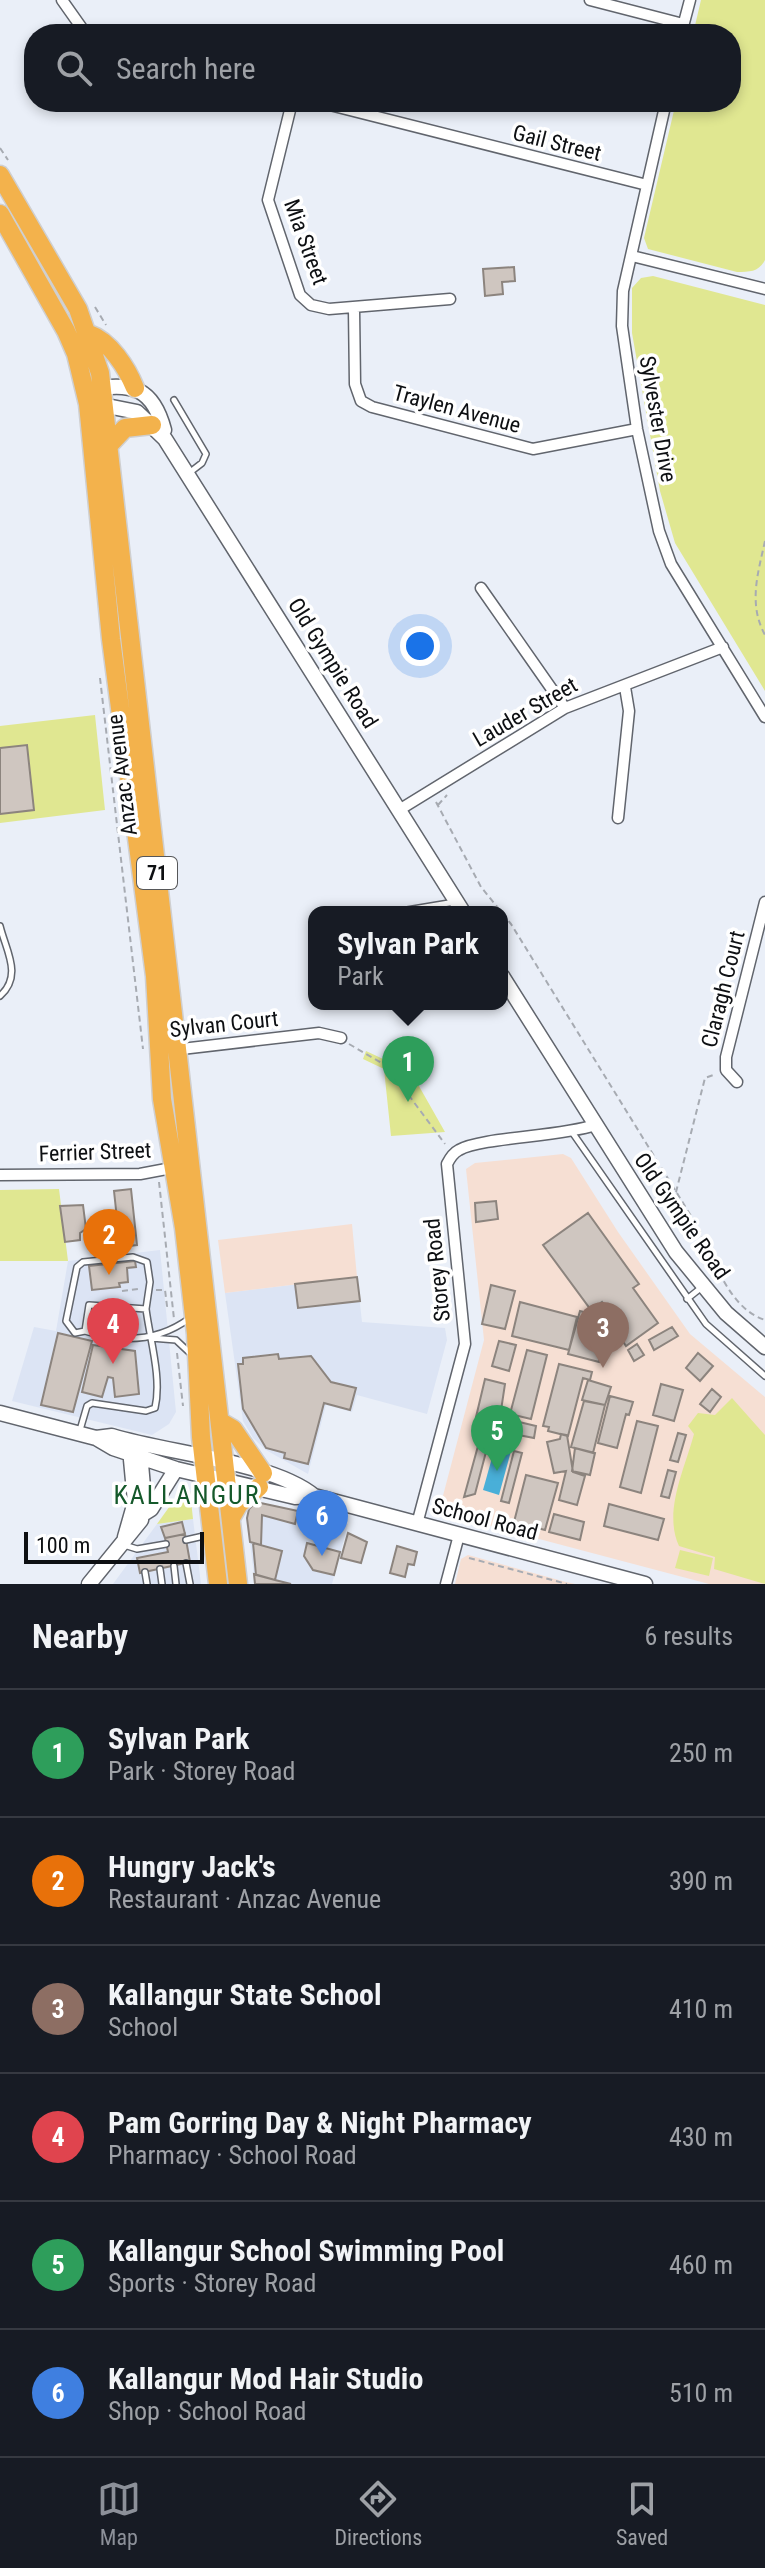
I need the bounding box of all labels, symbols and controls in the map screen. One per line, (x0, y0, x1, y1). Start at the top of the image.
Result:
search box (24, 24, 741, 112)
icon: search (52, 46, 96, 90)
text: Search here (116, 51, 256, 86)
street label: Gail Street (510, 120, 604, 166)
street label: Mia Street (279, 196, 333, 288)
street label: Sylvester Drive (635, 354, 681, 484)
street label: Traylen Avenue (391, 380, 523, 438)
street label: Old Gympie Road (283, 593, 383, 733)
your location (400, 626, 440, 666)
street label: Lauder Street (468, 672, 582, 752)
street label: Anzac Avenue (102, 713, 142, 837)
road number: 71 (137, 857, 177, 889)
popup (308, 906, 508, 1010)
text: Sylvan Park (337, 926, 479, 961)
street label: Claragh Court (696, 928, 750, 1050)
text: Park (337, 961, 384, 991)
street label: Sylvan Court (168, 1006, 280, 1042)
pin: 1 (382, 1036, 434, 1102)
street label: Ferrier Street (38, 1138, 152, 1166)
street label: Old Gympie Road (629, 1148, 735, 1284)
pin: 2 (83, 1209, 135, 1275)
street label: Storey Road (419, 1217, 455, 1323)
pin: 4 (87, 1298, 139, 1364)
pin: 3 (577, 1302, 629, 1368)
pin: 5 (471, 1405, 523, 1471)
district label: KALLANGUR (113, 1480, 261, 1510)
pin: 6 (296, 1490, 348, 1556)
street label: School Road (429, 1493, 541, 1545)
scale bar (24, 1528, 204, 1564)
text: 100 m (36, 1533, 90, 1558)
text: Nearby (32, 1616, 128, 1656)
text: 6 results (644, 1621, 733, 1651)
text: Sylvan Park (108, 1721, 249, 1756)
text: 1 (51, 1738, 65, 1768)
text: 250 m (669, 1738, 733, 1768)
text: Park · Storey Road (108, 1756, 295, 1786)
text: Hungry Jack's (108, 1849, 276, 1884)
text: 2 (51, 1866, 65, 1896)
text: 390 m (669, 1866, 733, 1896)
text: Restaurant · Anzac Avenue (108, 1884, 381, 1914)
text: Kallangur State School (108, 1977, 382, 2012)
text: 3 (51, 1994, 65, 2024)
text: 410 m (669, 1994, 733, 2024)
text: School (108, 2012, 178, 2042)
text: Pam Gorring Day & Night Pharmacy (108, 2105, 532, 2140)
text: 4 (51, 2122, 65, 2152)
text: 430 m (669, 2122, 733, 2152)
text: Pharmacy · School Road (108, 2140, 357, 2170)
text: Kallangur School Swimming Pool (108, 2233, 504, 2268)
text: 5 (51, 2250, 65, 2280)
text: 460 m (669, 2250, 733, 2280)
text: Sports · Storey Road (108, 2268, 316, 2298)
text: Kallangur Mod Hair Studio (108, 2361, 423, 2396)
text: 6 (51, 2378, 65, 2408)
text: 510 m (669, 2378, 733, 2408)
text: Shop · School Road (108, 2396, 306, 2426)
tab: Map (97, 2477, 141, 2550)
tab: Directions (334, 2477, 422, 2550)
tab: Saved (616, 2477, 668, 2550)

